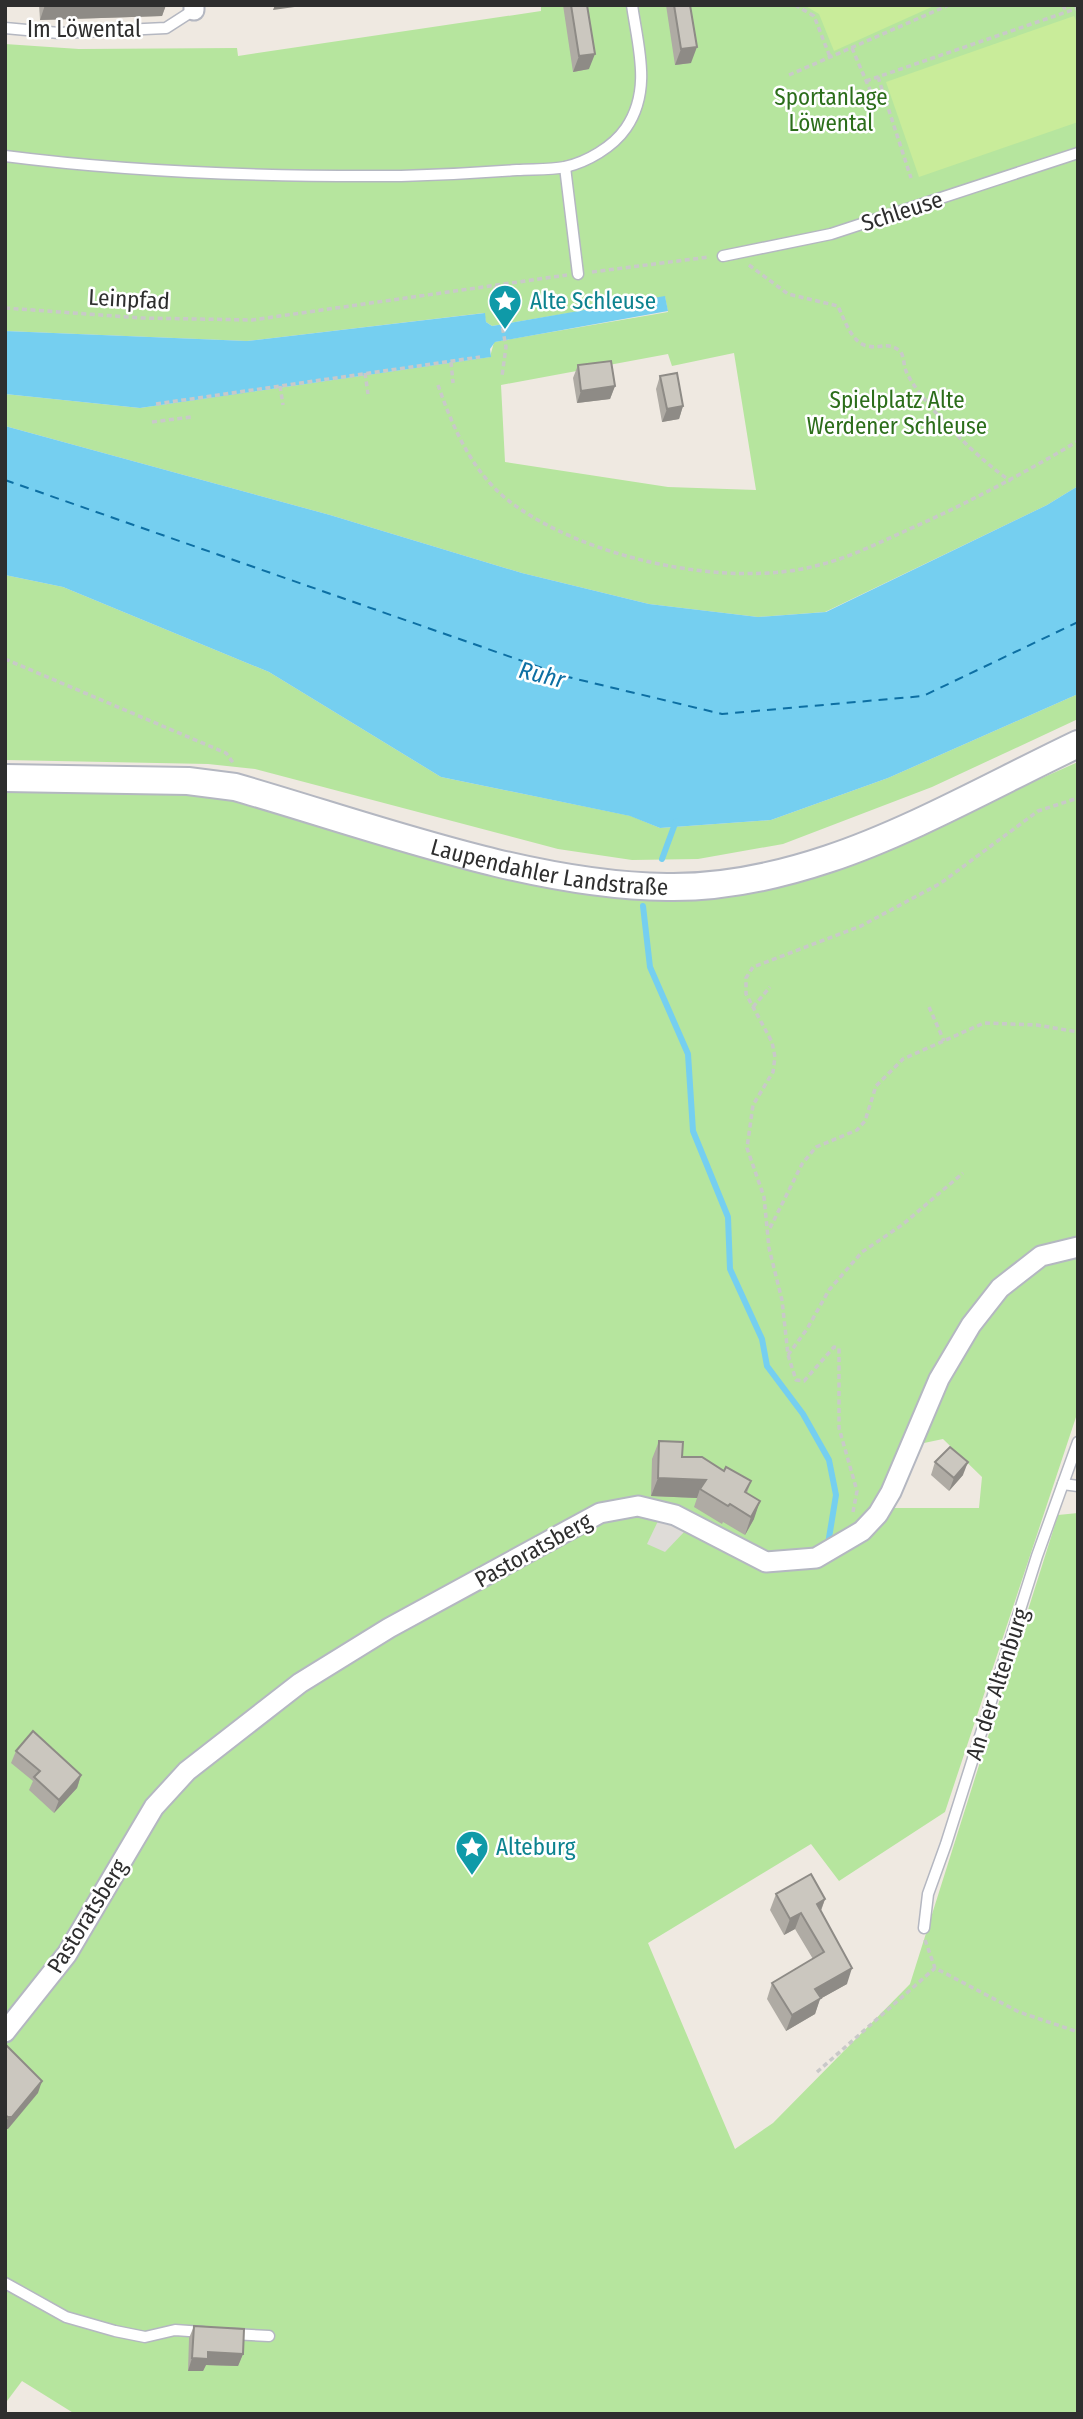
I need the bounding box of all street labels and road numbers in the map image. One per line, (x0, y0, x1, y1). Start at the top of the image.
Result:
street label: Im Löwental (27, 15, 141, 43)
street label: Schleuse (858, 185, 946, 237)
street label: Leinpfad (88, 283, 170, 315)
street label: Laupendahler Landstraße (428, 832, 668, 901)
street label: Pastoratsberg (470, 1506, 596, 1594)
street label: An der Altenburg (959, 1604, 1035, 1764)
street label: Pastoratsberg (41, 1854, 133, 1978)

